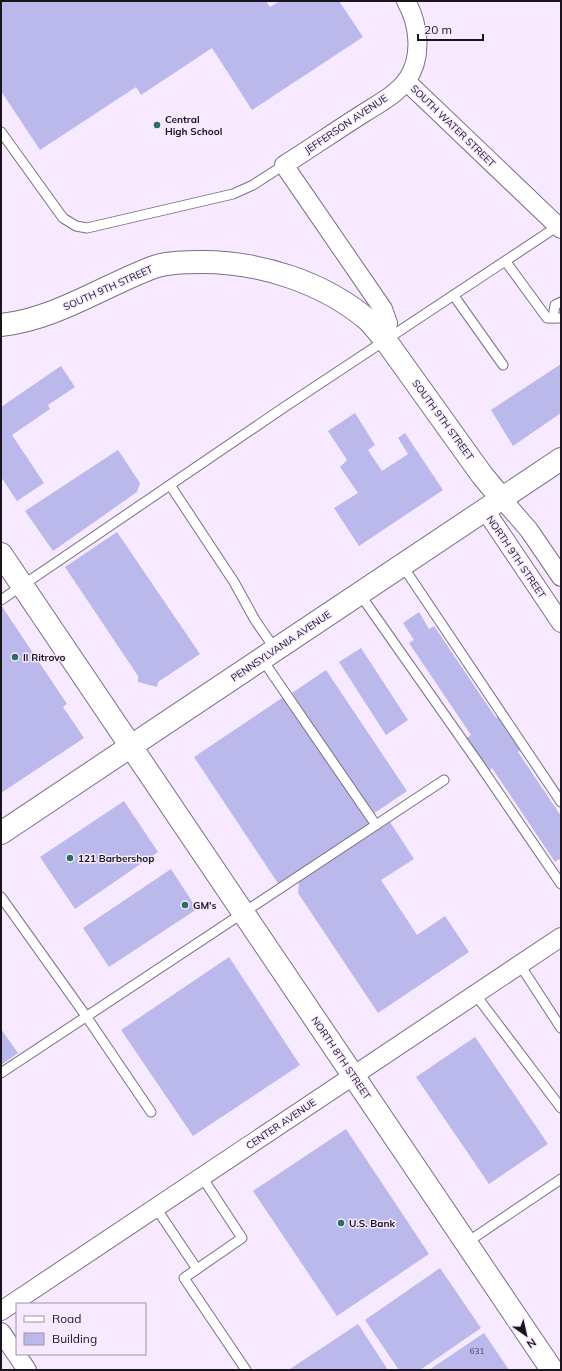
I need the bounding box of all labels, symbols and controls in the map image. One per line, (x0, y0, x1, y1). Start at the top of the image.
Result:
scale bar (418, 16, 483, 42)
text: 20 m (424, 22, 452, 37)
street label: SOUTH WATER STREET (408, 82, 498, 170)
street label: JEFFERSON AVENUE (302, 91, 390, 157)
place label: Central High School (165, 113, 222, 138)
marker: Central High School (152, 120, 162, 130)
street label: SOUTH 9TH STREET (61, 262, 155, 314)
street label: SOUTH 9TH STREET (409, 377, 477, 463)
street label: NORTH 9TH STREET (483, 513, 549, 601)
street label: PENNSYLVANIA AVENUE (228, 607, 334, 684)
place label: Il Ritrovo (23, 651, 66, 664)
marker: Il Ritrovo (10, 652, 20, 662)
place label: 121 Barbershop (78, 852, 155, 865)
marker: 121 Barbershop (65, 853, 75, 863)
place label: GM's (193, 899, 217, 912)
marker: GM's (180, 900, 190, 910)
street label: NORTH 8TH STREET (308, 1014, 374, 1102)
street label: CENTER AVENUE (243, 1096, 319, 1152)
place label: U.S. Bank (349, 1217, 395, 1230)
marker: U.S. Bank (336, 1218, 346, 1228)
legend (16, 1303, 146, 1355)
text: Road (52, 1311, 81, 1326)
north arrow (506, 1315, 546, 1355)
text: Building (52, 1331, 97, 1346)
text: N (524, 1335, 539, 1351)
house number: 631 (470, 1346, 484, 1356)

